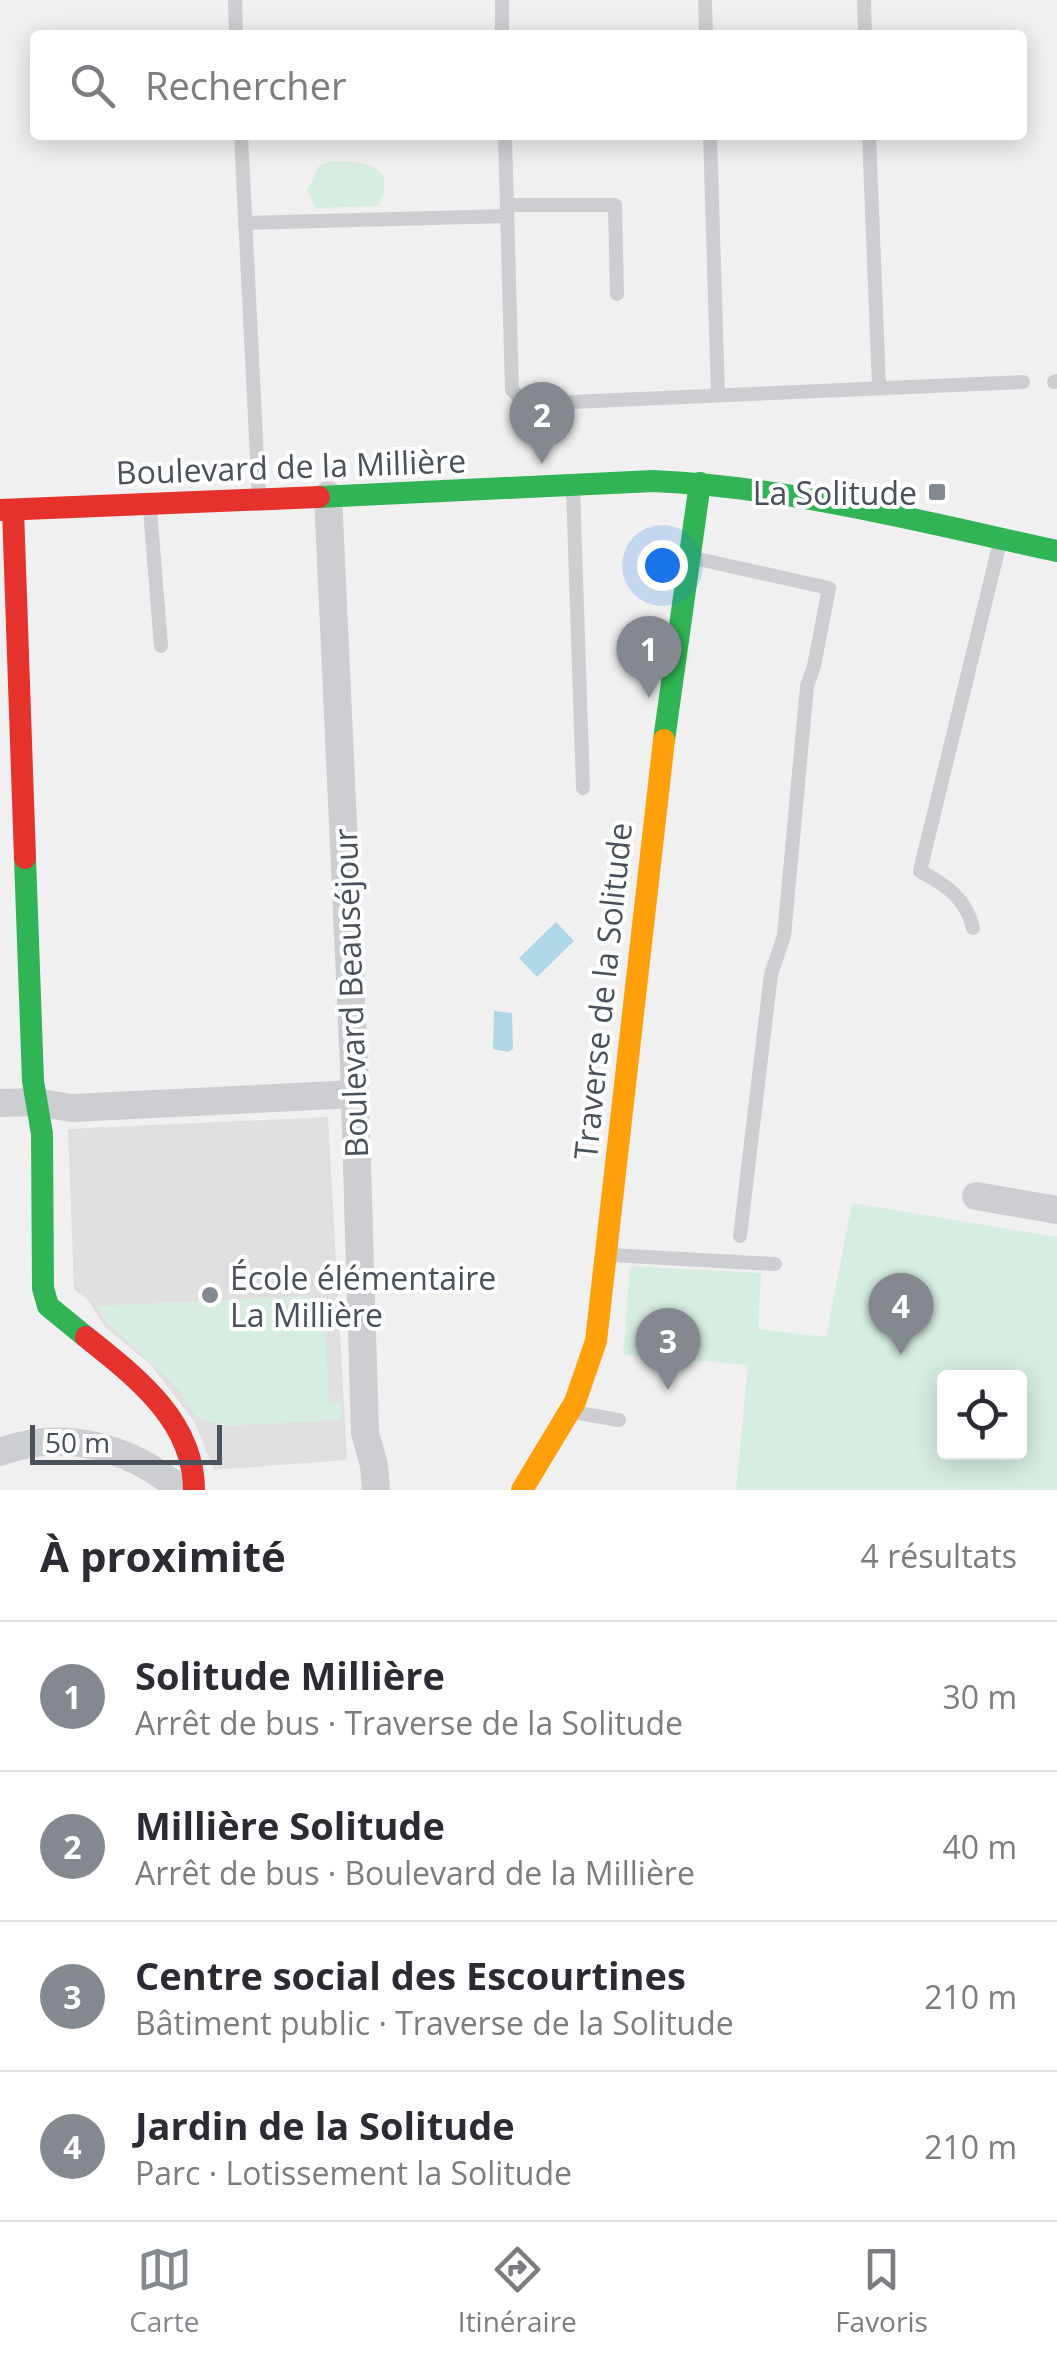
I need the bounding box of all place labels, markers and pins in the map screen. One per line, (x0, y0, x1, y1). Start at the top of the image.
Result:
pin: 2 (510, 382, 574, 464)
place label: La Solitude (753, 471, 917, 514)
marker: La Solitude (926, 481, 948, 503)
pin: 1 (616, 616, 682, 698)
place label: École élémentaire La Millière (230, 1256, 496, 1336)
pin: 4 (868, 1272, 934, 1355)
marker: École élémentaire La Millière (199, 1284, 221, 1306)
pin: 3 (636, 1308, 700, 1390)

